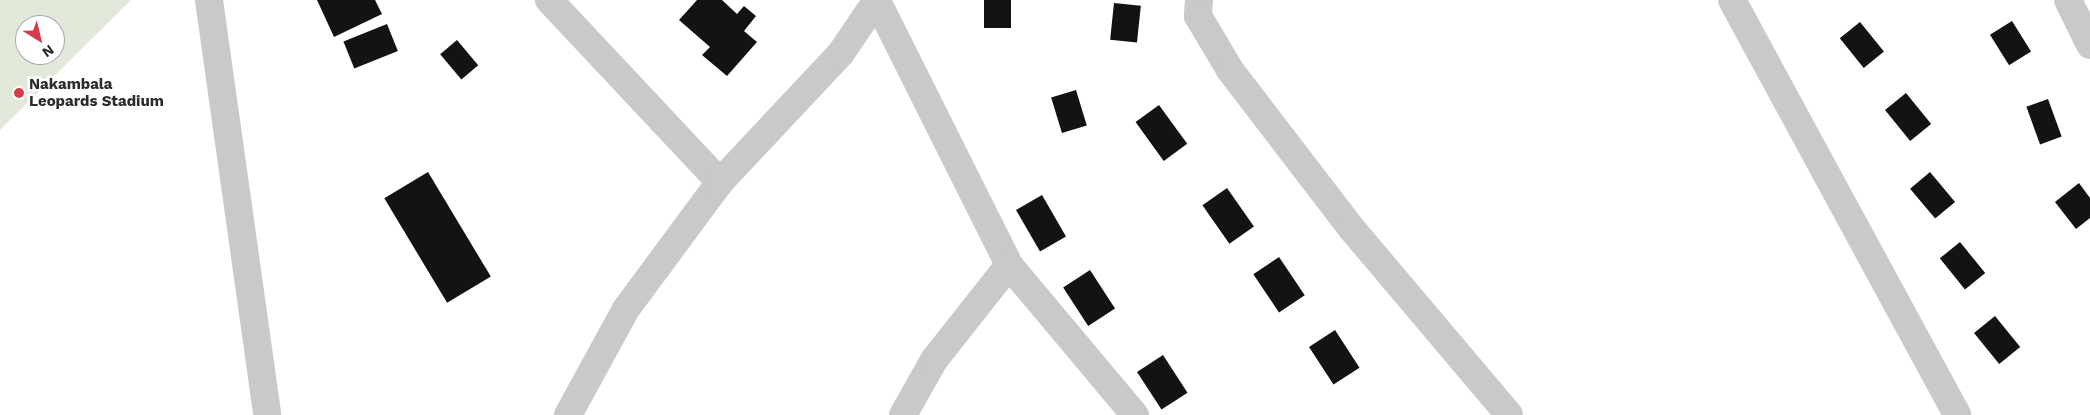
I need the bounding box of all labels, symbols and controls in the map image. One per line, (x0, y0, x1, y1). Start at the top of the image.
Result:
north arrow (15, 15, 65, 65)
text: N (39, 42, 57, 61)
place label: Nakambala Leopards Stadium (29, 75, 164, 110)
marker: Nakambala Leopards Stadium (13, 87, 25, 99)

